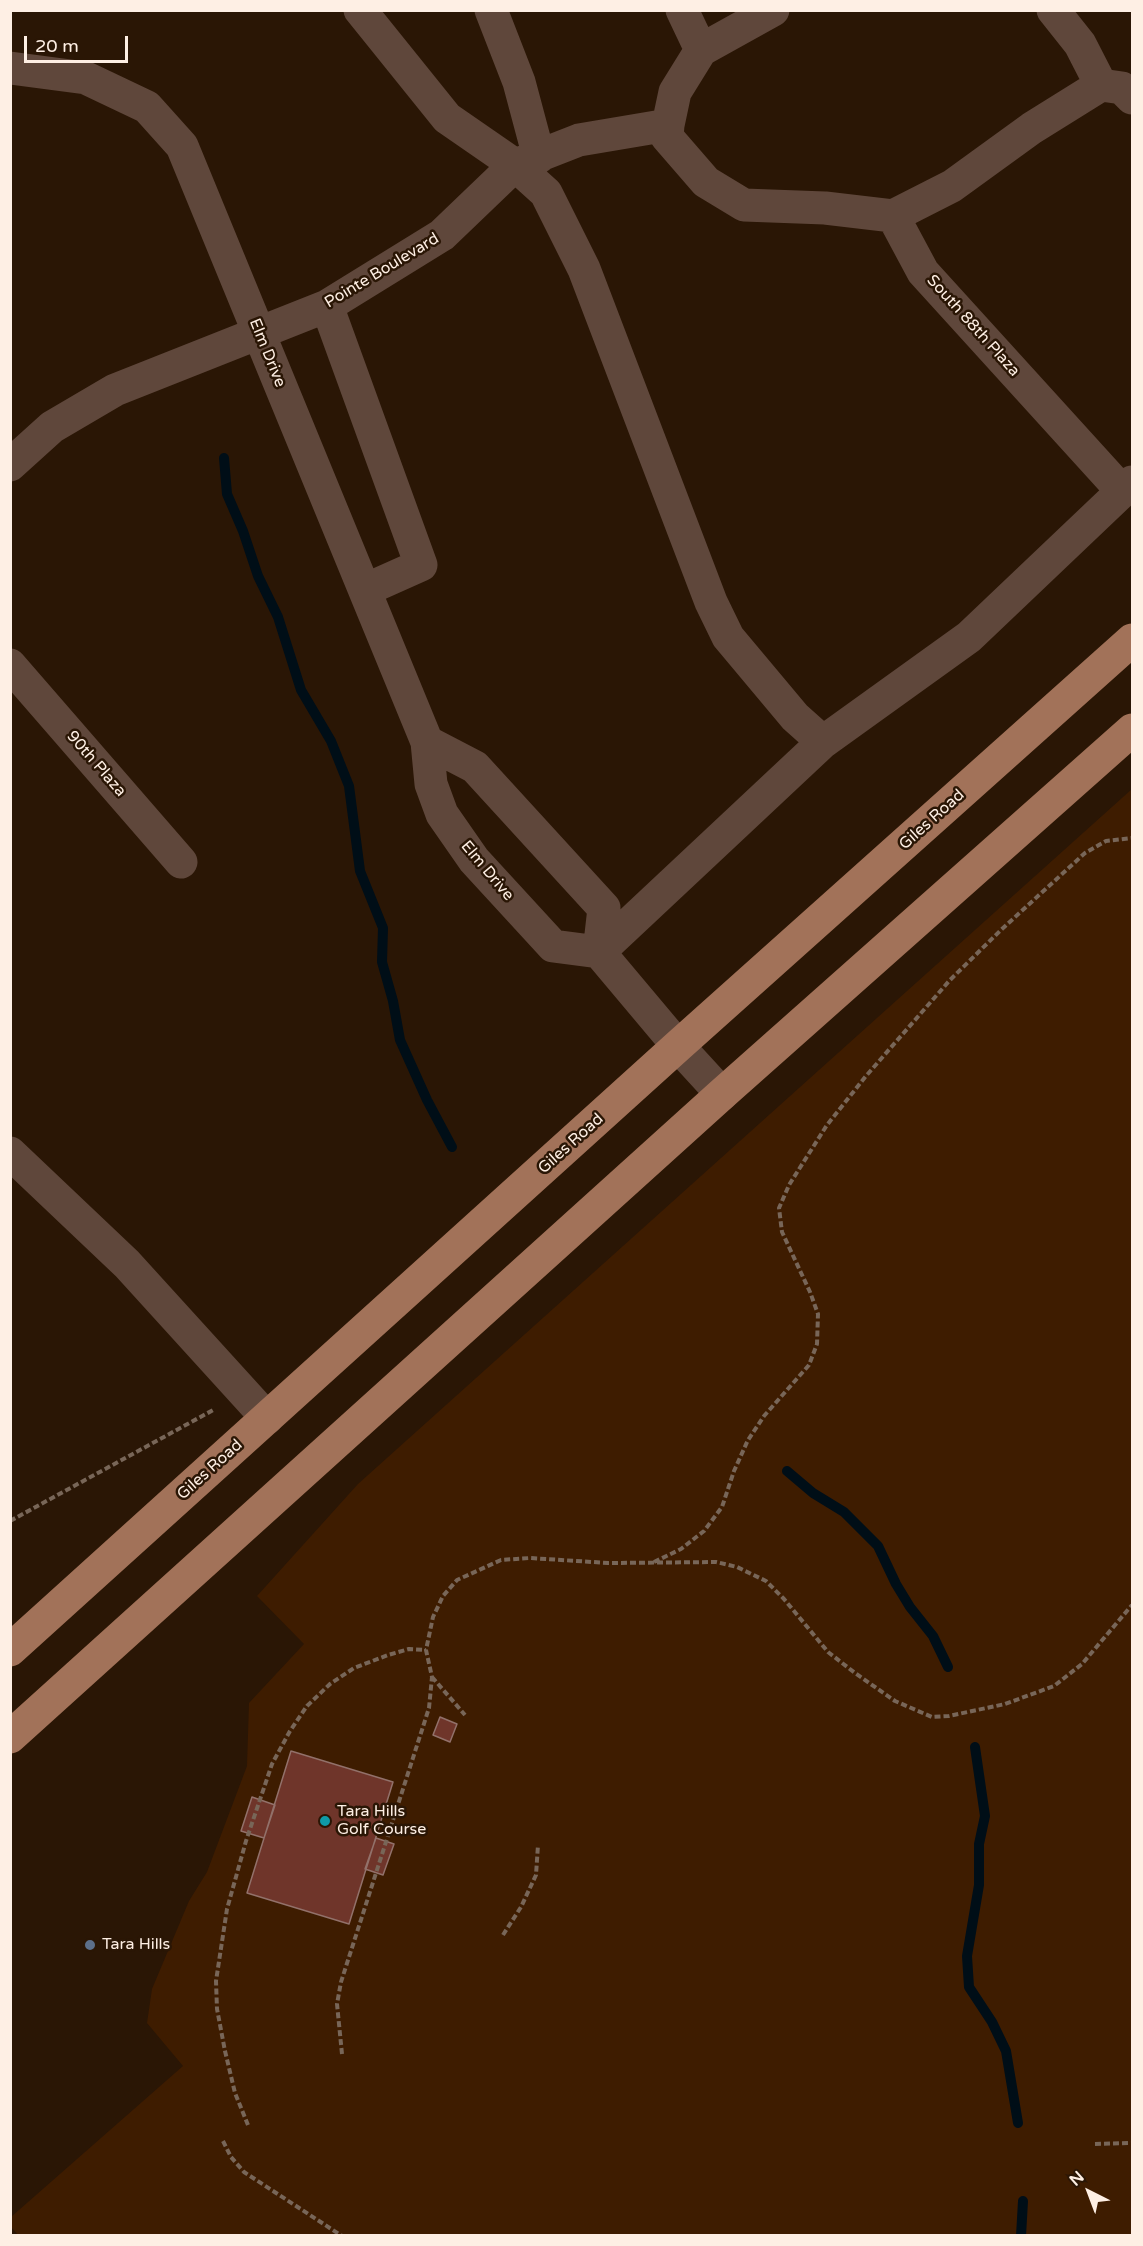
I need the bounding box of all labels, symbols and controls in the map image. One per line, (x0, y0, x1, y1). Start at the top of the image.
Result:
scale bar (27, 24, 130, 62)
text: 20 m (35, 35, 79, 57)
street label: Pointe Boulevard (321, 229, 443, 313)
street label: South 88th Plaza (922, 271, 1024, 381)
street label: Elm Drive (245, 316, 289, 390)
street label: 90th Plaza (62, 727, 130, 801)
street label: Giles Road (895, 786, 969, 854)
street label: Elm Drive (456, 837, 518, 905)
street label: Giles Road (534, 1110, 608, 1178)
street label: Giles Road (173, 1436, 247, 1504)
place label: Tara Hills Golf Course (337, 1802, 426, 1840)
marker: Tara Hills Golf Course (318, 1814, 332, 1828)
place label: Tara Hills (102, 1935, 170, 1955)
marker: Tara Hills (83, 1938, 97, 1952)
north arrow (1059, 2162, 1119, 2222)
text: N (1065, 2167, 1088, 2190)

